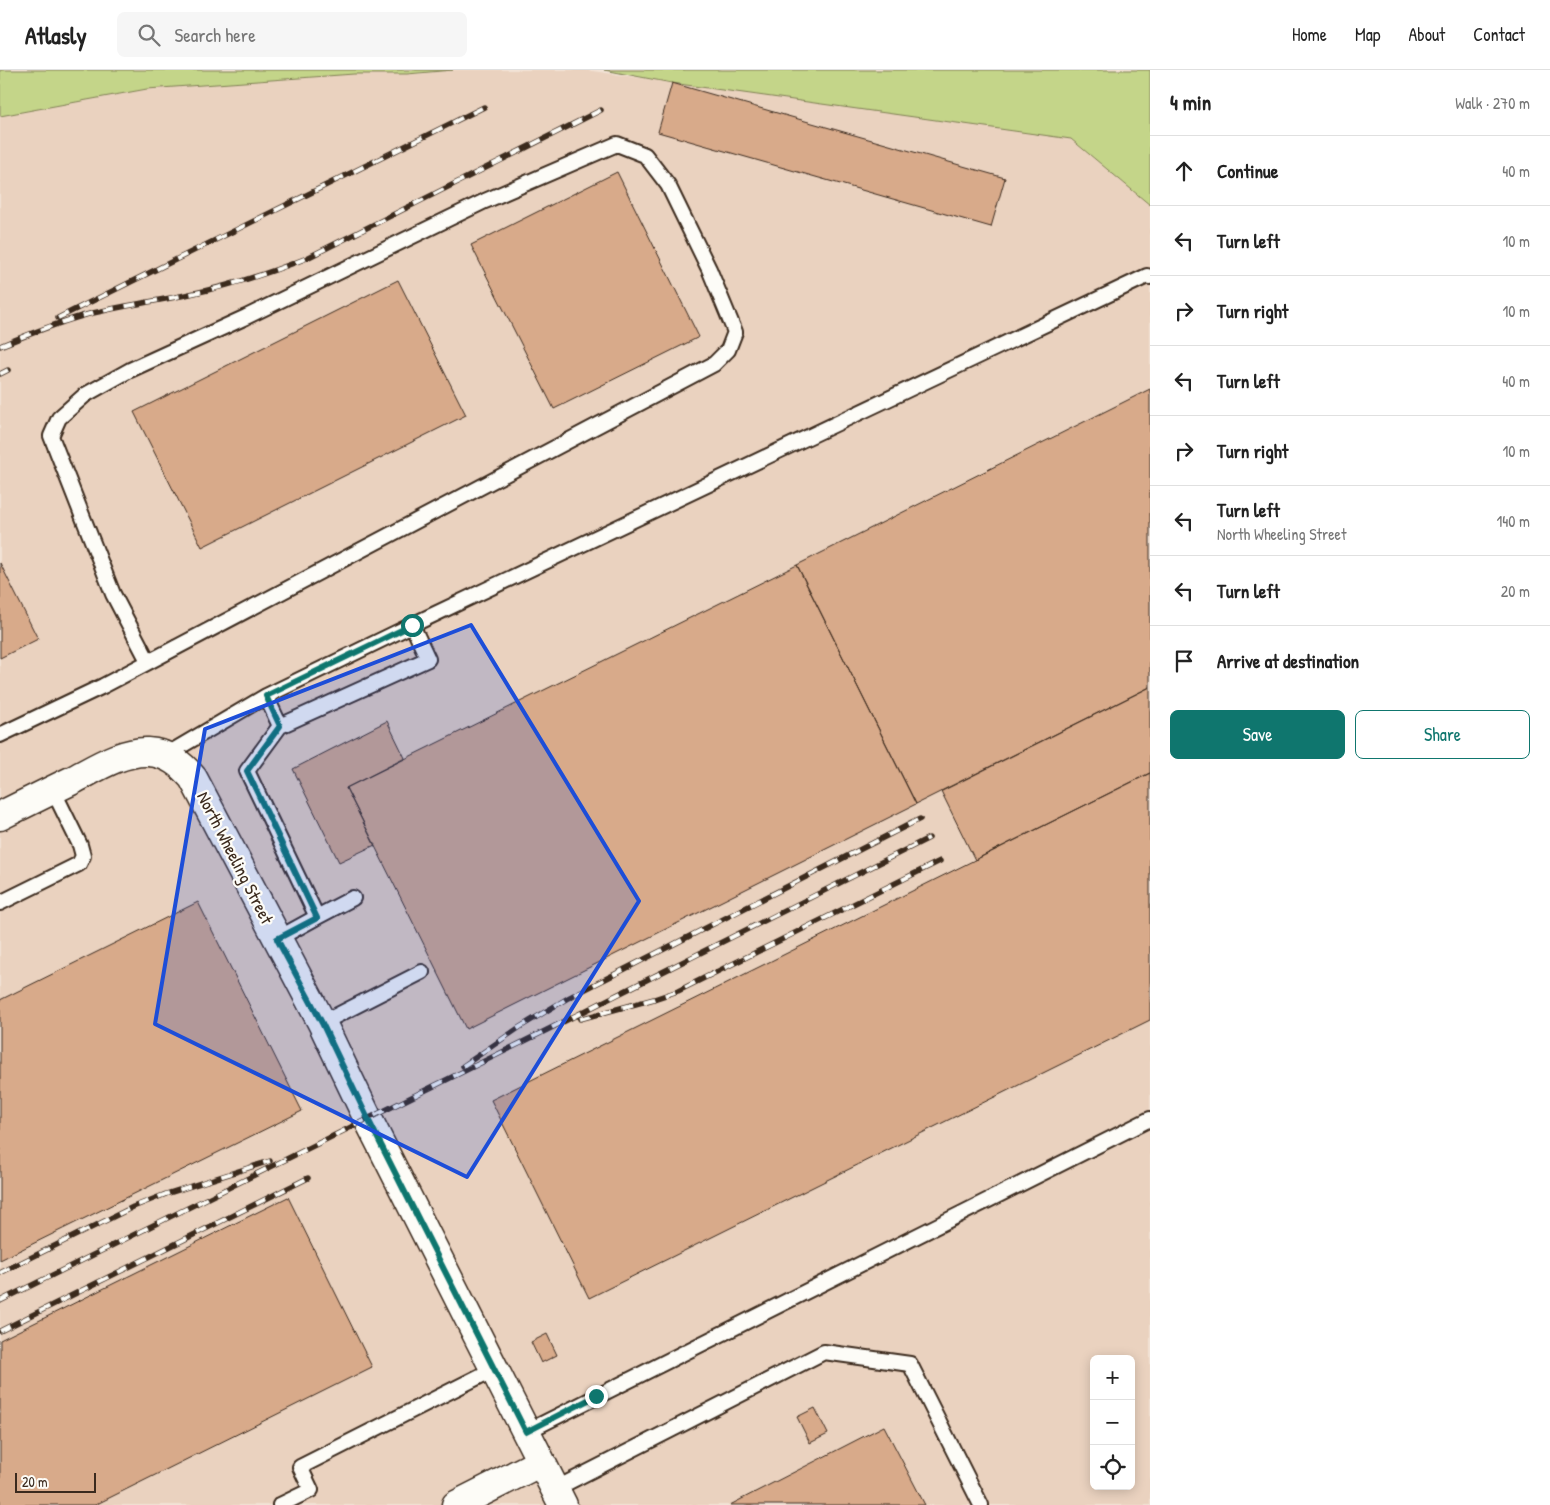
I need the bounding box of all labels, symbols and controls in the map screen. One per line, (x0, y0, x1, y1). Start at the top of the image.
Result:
search box (117, 12, 467, 57)
text: Atlasly (25, 19, 87, 51)
icon: search (135, 21, 163, 49)
text: Search here (175, 22, 256, 48)
text: Home (1292, 22, 1327, 47)
text: Map (1355, 22, 1380, 47)
text: About (1408, 22, 1445, 47)
text: Contact (1473, 22, 1525, 47)
text: 4 min (1170, 88, 1211, 117)
text: Walk · 270 m (1455, 92, 1530, 114)
icon: ahead (1170, 157, 1198, 185)
text: Continue (1217, 158, 1278, 184)
text: 40 m (1502, 160, 1530, 182)
icon: left (1170, 227, 1198, 255)
text: Turn left (1217, 228, 1280, 254)
text: 10 m (1502, 230, 1530, 252)
icon: right (1170, 297, 1198, 325)
text: Turn right (1217, 298, 1288, 324)
text: 10 m (1502, 300, 1530, 322)
icon: left (1170, 367, 1198, 395)
text: Turn left (1217, 368, 1280, 394)
text: 40 m (1502, 370, 1530, 392)
icon: right (1170, 437, 1198, 465)
text: Turn right (1217, 438, 1288, 464)
text: 10 m (1502, 440, 1530, 462)
text: Turn left (1217, 497, 1280, 523)
icon: left (1170, 507, 1198, 535)
text: 140 m (1496, 510, 1530, 532)
text: North Wheeling Street (1217, 523, 1346, 545)
icon: left (1170, 577, 1198, 605)
text: Turn left (1217, 578, 1280, 604)
text: 20 m (1501, 580, 1530, 602)
route start (401, 614, 424, 637)
icon: arrive (1170, 647, 1198, 675)
text: Arrive at destination (1217, 648, 1359, 674)
button: Save (1170, 710, 1345, 759)
button: Share (1355, 710, 1530, 759)
street label: North Wheeling Street (191, 787, 280, 929)
map controls (1090, 1355, 1135, 1490)
button: + (1090, 1355, 1135, 1400)
route end (585, 1385, 608, 1408)
button: − (1090, 1400, 1135, 1445)
button: locate (1090, 1445, 1135, 1490)
scale bar (15, 1470, 96, 1493)
text: 20 m (22, 1472, 48, 1491)

